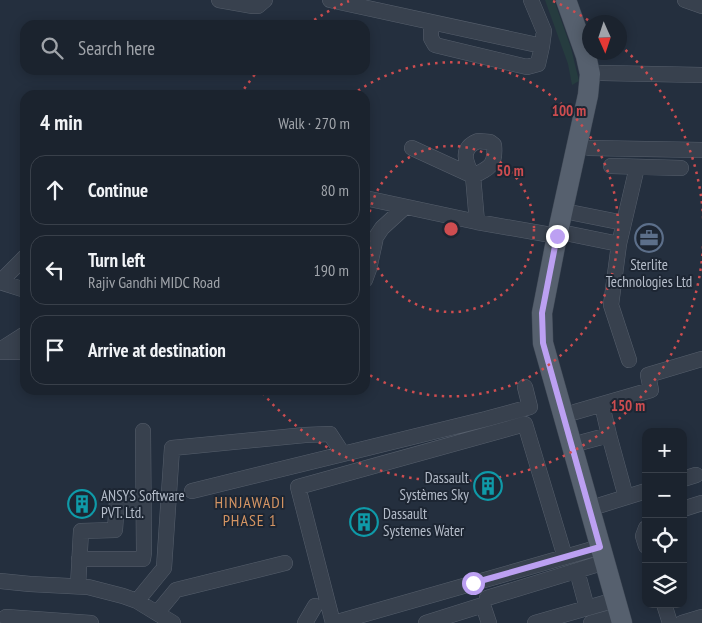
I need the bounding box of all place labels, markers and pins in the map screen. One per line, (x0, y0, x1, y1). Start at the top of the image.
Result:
centre of rings (442, 220, 460, 238)
office icon: Sterlite Technologies Ltd (634, 223, 664, 253)
place label: Sterlite Technologies Ltd (606, 255, 692, 291)
place label: Dassault Systèmes Sky (400, 468, 469, 504)
building icon: Dassault Systèmes Sky (473, 471, 503, 501)
place label: ANSYS Software PVT. Ltd. (101, 486, 185, 522)
building icon: ANSYS Software PVT. Ltd. (67, 489, 97, 519)
place label: Dassault Systemes Water (383, 504, 465, 540)
building icon: Dassault Systemes Water (349, 507, 379, 537)

